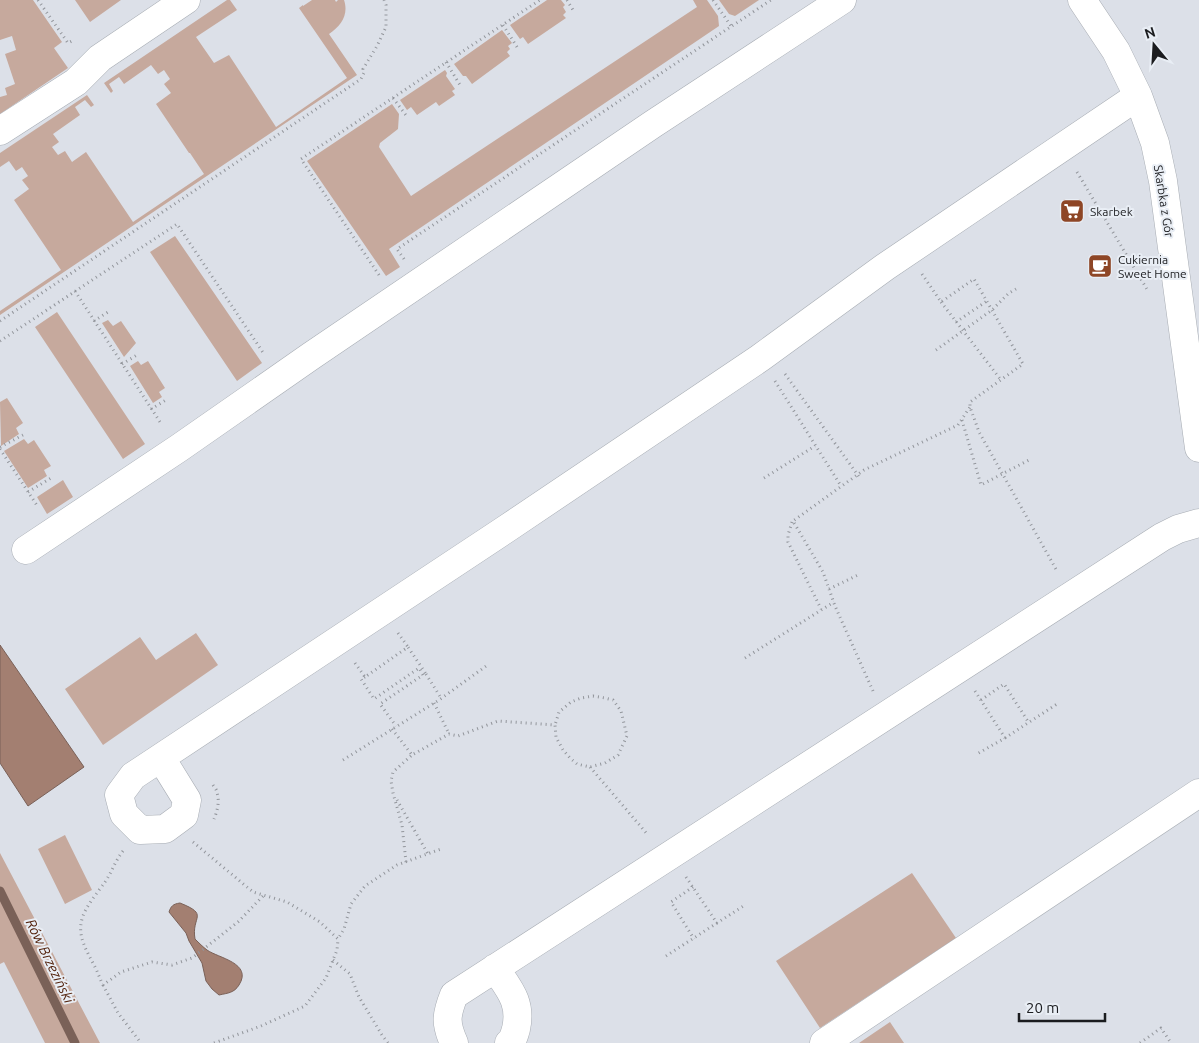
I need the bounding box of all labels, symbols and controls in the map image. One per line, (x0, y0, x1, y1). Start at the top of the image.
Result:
north arrow (1129, 20, 1179, 70)
text: N (1143, 23, 1157, 42)
street label: Skarbka z Gór (1152, 164, 1176, 238)
supermarket icon: Skarbek (1059, 198, 1085, 224)
place label: Skarbek (1090, 205, 1133, 218)
cafe icon: Cukiernia Sweet Home (1087, 253, 1113, 279)
place label: Cukiernia Sweet Home (1118, 253, 1187, 280)
water label: Rów Brzeziński (23, 916, 77, 1006)
scale bar (1019, 990, 1105, 1022)
text: 20 m (1026, 999, 1059, 1016)

